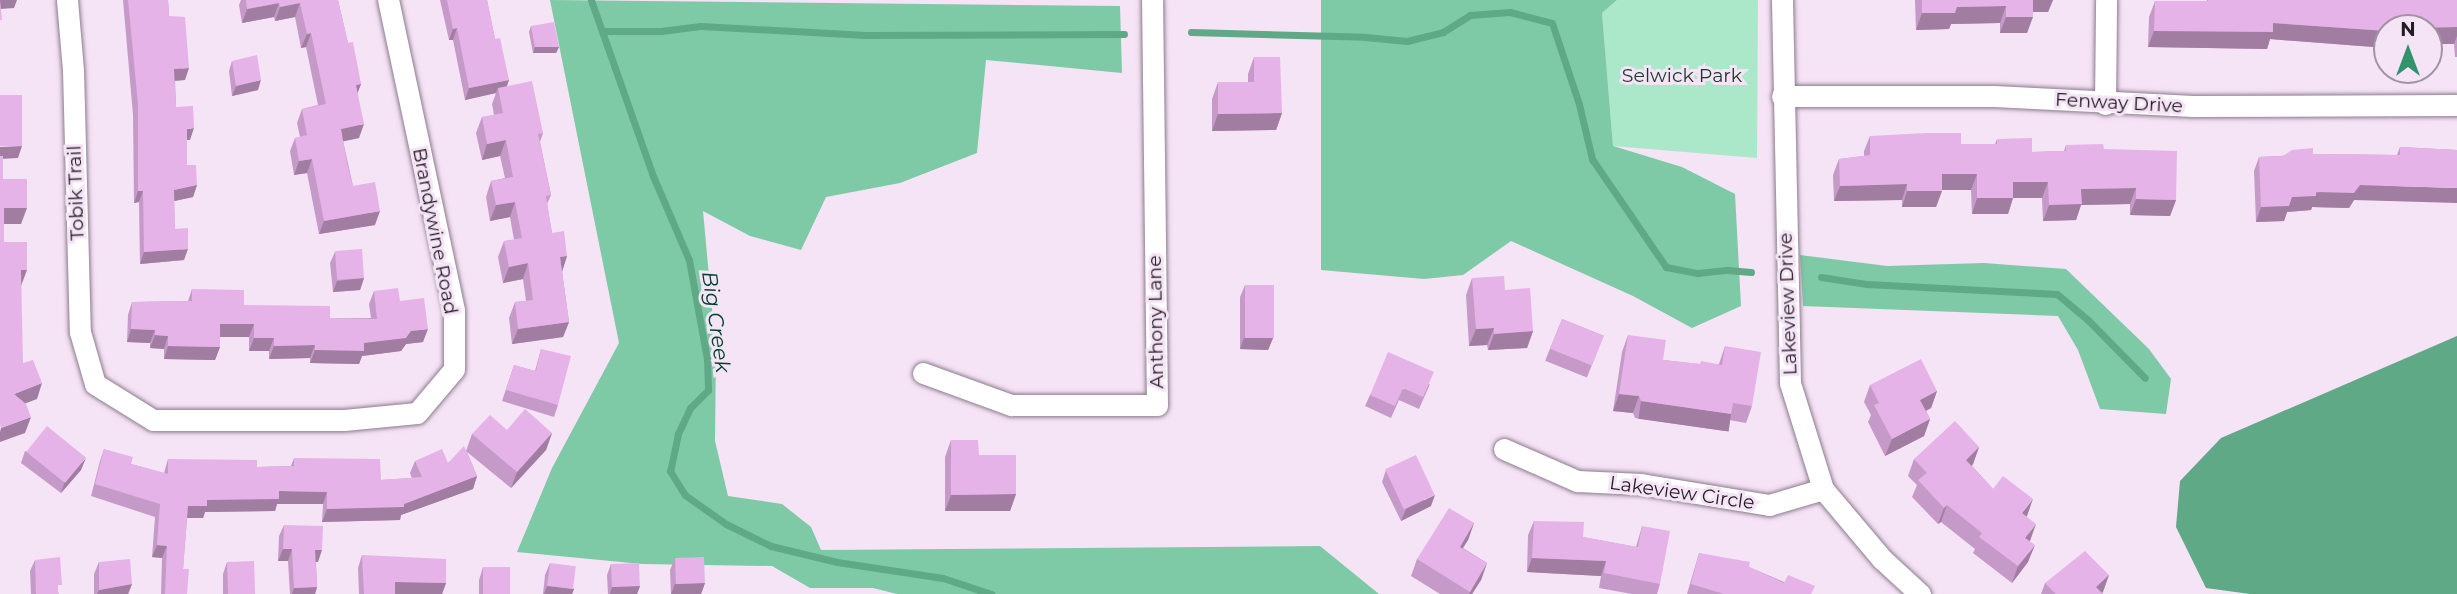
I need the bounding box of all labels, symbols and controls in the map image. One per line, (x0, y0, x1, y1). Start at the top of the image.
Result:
north arrow (2373, 14, 2443, 84)
text: N (2400, 18, 2416, 41)
park label: Selwick Park (1622, 65, 1742, 87)
street label: Fenway Drive (2054, 88, 2184, 118)
street label: Tobik Trail (63, 145, 89, 241)
street label: Brandywine Road (408, 146, 462, 316)
street label: Lakeview Drive (1774, 232, 1802, 376)
street label: Anthony Lane (1143, 255, 1169, 389)
water label: Big Creek (696, 270, 736, 374)
street label: Lakeview Circle (1608, 472, 1756, 514)

